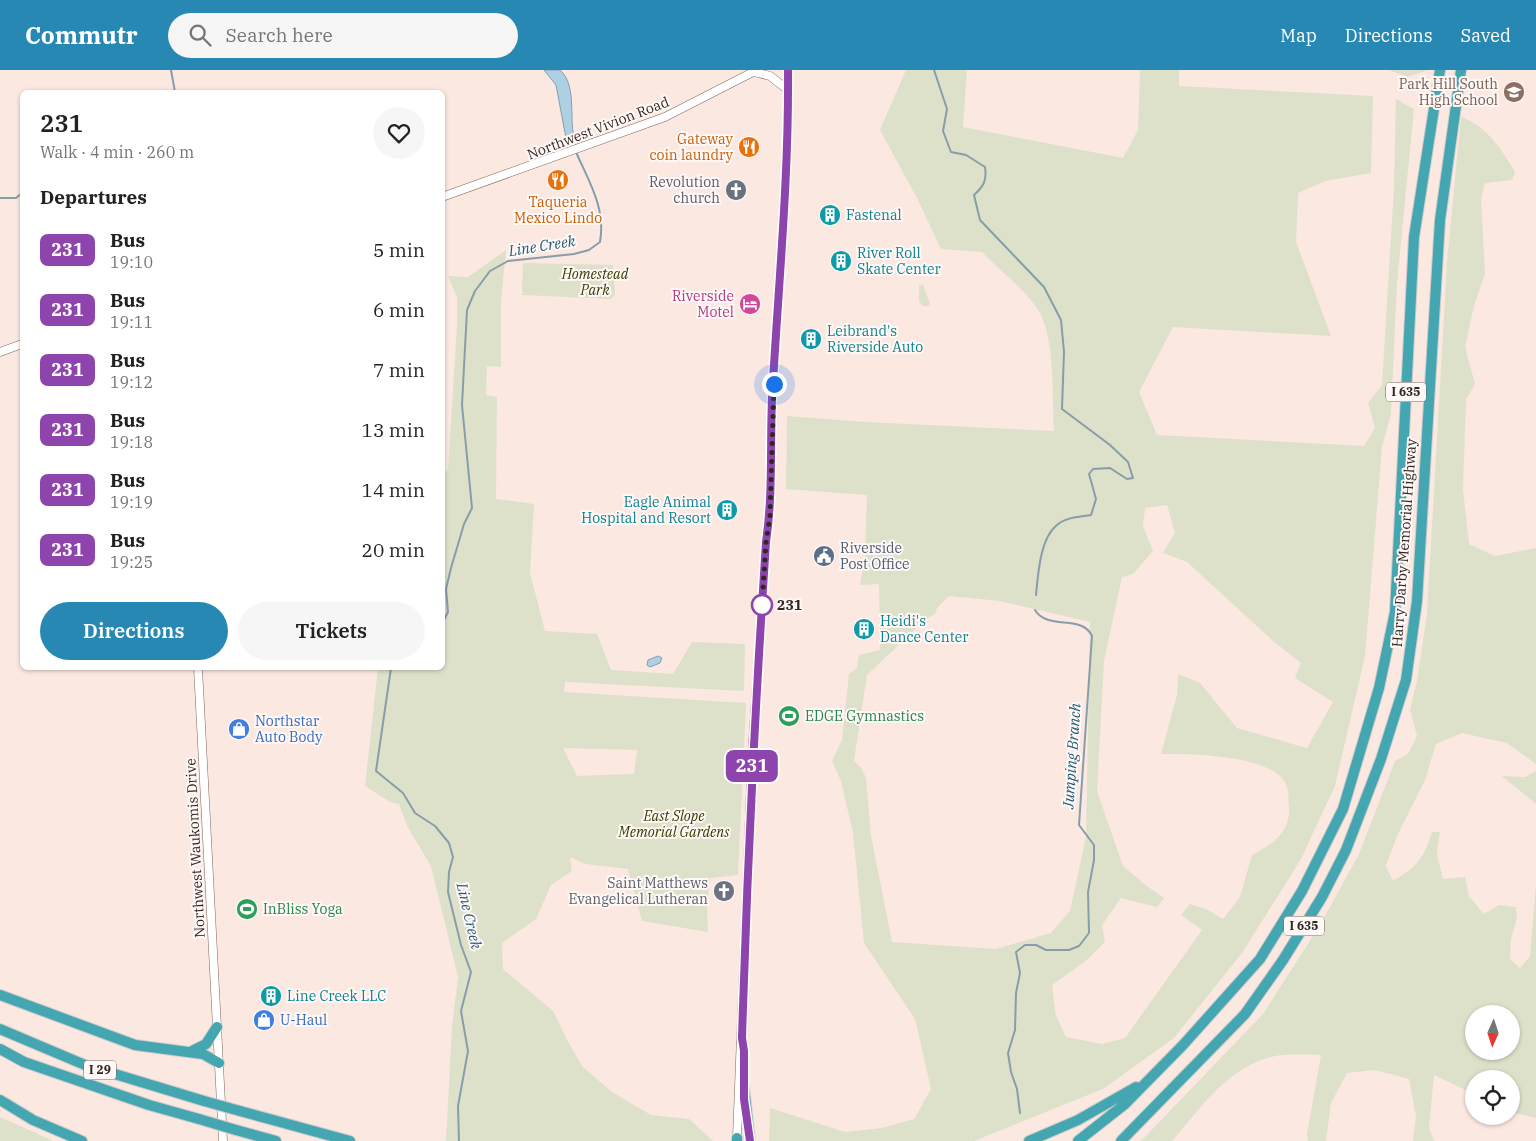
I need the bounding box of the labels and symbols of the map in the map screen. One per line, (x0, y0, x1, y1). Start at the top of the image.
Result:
place label: Park Hill South High School (1399, 75, 1498, 109)
school or university icon: Park Hill South High School (1502, 80, 1526, 104)
street label: Northwest Vivion Road (524, 92, 672, 163)
place label: Gateway coin laundry (649, 130, 734, 164)
restaurant icon: Gateway coin laundry (737, 135, 761, 159)
restaurant icon: Taqueria Mexico Lindo (546, 168, 570, 192)
place label: Revolution church (649, 173, 720, 207)
church icon: Revolution church (724, 178, 748, 202)
place label: Taqueria Mexico Lindo (514, 193, 602, 227)
building icon: Fastenal (818, 203, 842, 227)
place label: Fastenal (846, 206, 902, 224)
water label: Line Creek (506, 231, 577, 260)
place label: River Roll Skate Center (857, 244, 941, 278)
building icon: River Roll Skate Center (829, 249, 853, 273)
park label: Homestead Park (561, 265, 629, 299)
place label: Riverside Motel (672, 287, 734, 321)
hotel icon: Riverside Motel (738, 292, 762, 316)
place label: Leibrand's Riverside Auto (827, 322, 923, 356)
building icon: Leibrand's Riverside Auto (799, 327, 823, 351)
your location (762, 372, 787, 397)
road number: I 635 (1386, 383, 1426, 402)
street label: Harry Darby Memorial Highway (1388, 438, 1420, 648)
place label: Eagle Animal Hospital and Resort (581, 493, 711, 527)
building icon: Eagle Animal Hospital and Resort (715, 498, 739, 522)
place label: Riverside Post Office (840, 539, 910, 573)
public building icon: Riverside Post Office (812, 544, 836, 568)
marker: 231 (751, 594, 773, 616)
place label: 231 (777, 596, 802, 614)
place label: Heidi's Dance Center (880, 612, 969, 646)
building icon: Heidi's Dance Center (852, 617, 876, 641)
water label: Jumping Branch (1058, 702, 1085, 810)
sports icon: EDGE Gymnastics (777, 704, 801, 728)
place label: EDGE Gymnastics (805, 707, 924, 725)
place label: Northstar Auto Body (255, 712, 323, 746)
shop icon: Northstar Auto Body (227, 717, 251, 741)
line badge: 231 (723, 750, 781, 782)
street label: Northwest Waukomis Drive (181, 758, 209, 938)
park label: East Slope Memorial Gardens (618, 807, 730, 841)
place label: Saint Matthews Evangelical Lutheran (568, 874, 708, 908)
church icon: Saint Matthews Evangelical Lutheran (712, 879, 736, 903)
water label: Line Creek (452, 880, 486, 951)
sports icon: InBliss Yoga (235, 897, 259, 921)
place label: InBliss Yoga (263, 900, 343, 918)
road number: I 635 (1284, 916, 1324, 936)
building icon: Line Creek LLC (259, 984, 283, 1008)
place label: Line Creek LLC (287, 987, 386, 1005)
north arrow (1465, 1005, 1520, 1060)
shop icon: U-Haul (252, 1008, 276, 1032)
place label: U-Haul (280, 1011, 327, 1029)
road number: I 29 (84, 1060, 116, 1080)

